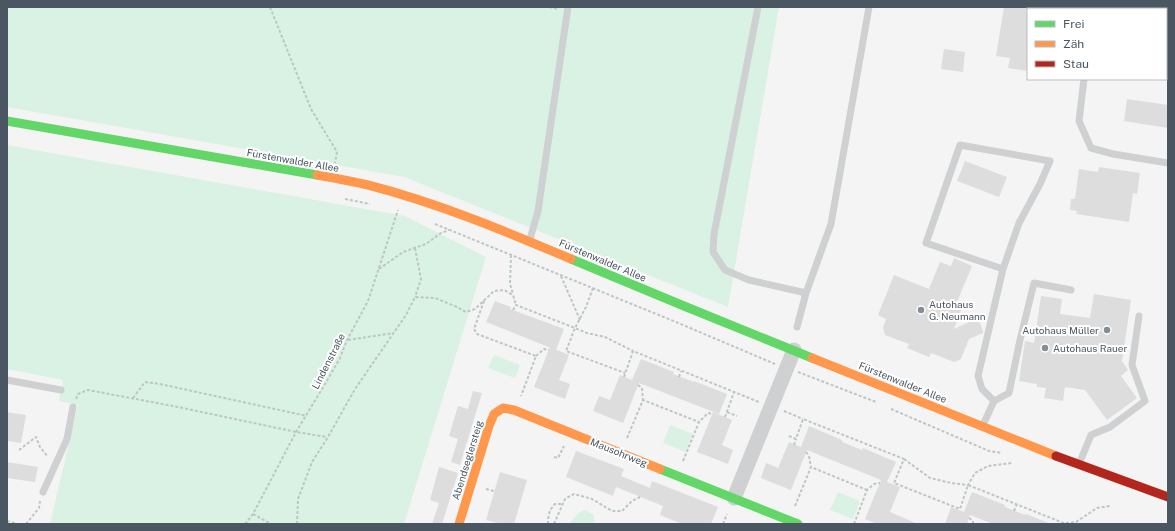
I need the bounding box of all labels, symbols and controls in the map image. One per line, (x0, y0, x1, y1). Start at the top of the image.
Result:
legend (1027, 8, 1167, 80)
text: Frei (1063, 17, 1085, 31)
text: Zäh (1063, 37, 1084, 51)
text: Stau (1063, 57, 1089, 71)
street label: Fürstenwalder Allee (246, 146, 340, 174)
street label: Fürstenwalder Allee (558, 236, 649, 284)
place label: Autohaus G. Neumann (929, 298, 986, 322)
marker: Autohaus G. Neumann (916, 305, 926, 315)
place label: Autohaus Müller (1022, 324, 1099, 336)
marker: Autohaus Müller (1102, 325, 1112, 335)
street label: Lindenstraße (309, 331, 347, 391)
place label: Autohaus Rauer (1053, 342, 1127, 354)
marker: Autohaus Rauer (1040, 343, 1050, 353)
street label: Fürstenwalder Allee (857, 359, 949, 405)
street label: Abendseglersteig (449, 419, 485, 501)
street label: Mausohrweg (589, 435, 649, 469)

